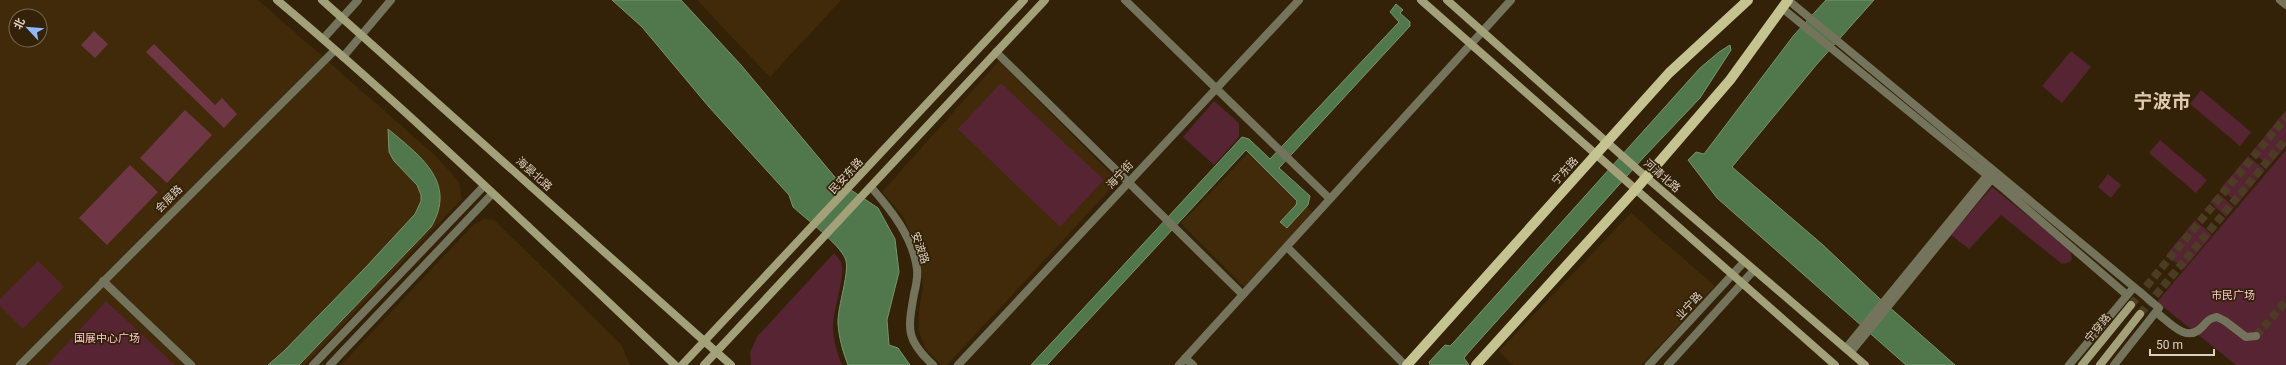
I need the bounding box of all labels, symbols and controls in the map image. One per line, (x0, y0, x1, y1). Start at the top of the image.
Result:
north arrow (8, 8, 48, 48)
text: 北 (11, 16, 28, 32)
district label: 宁波市 (2133, 90, 2191, 113)
street label: 海晏北路 (513, 154, 555, 194)
street label: 宁东路 (1549, 154, 1581, 188)
street label: 民安东路 (826, 155, 866, 197)
street label: 河清北路 (1641, 157, 1683, 195)
street label: 海宁街 (1104, 158, 1136, 192)
street label: 会展路 (153, 183, 185, 215)
street label: 安波路 (908, 230, 932, 266)
street label: 业宁路 (1673, 289, 1705, 323)
park label: 市民广场 (2211, 289, 2255, 302)
street label: 宁穿路 (2082, 311, 2114, 345)
scale bar (2150, 331, 2214, 357)
park label: 国展中心广场 (74, 332, 140, 345)
text: 50 m (2156, 338, 2183, 352)

